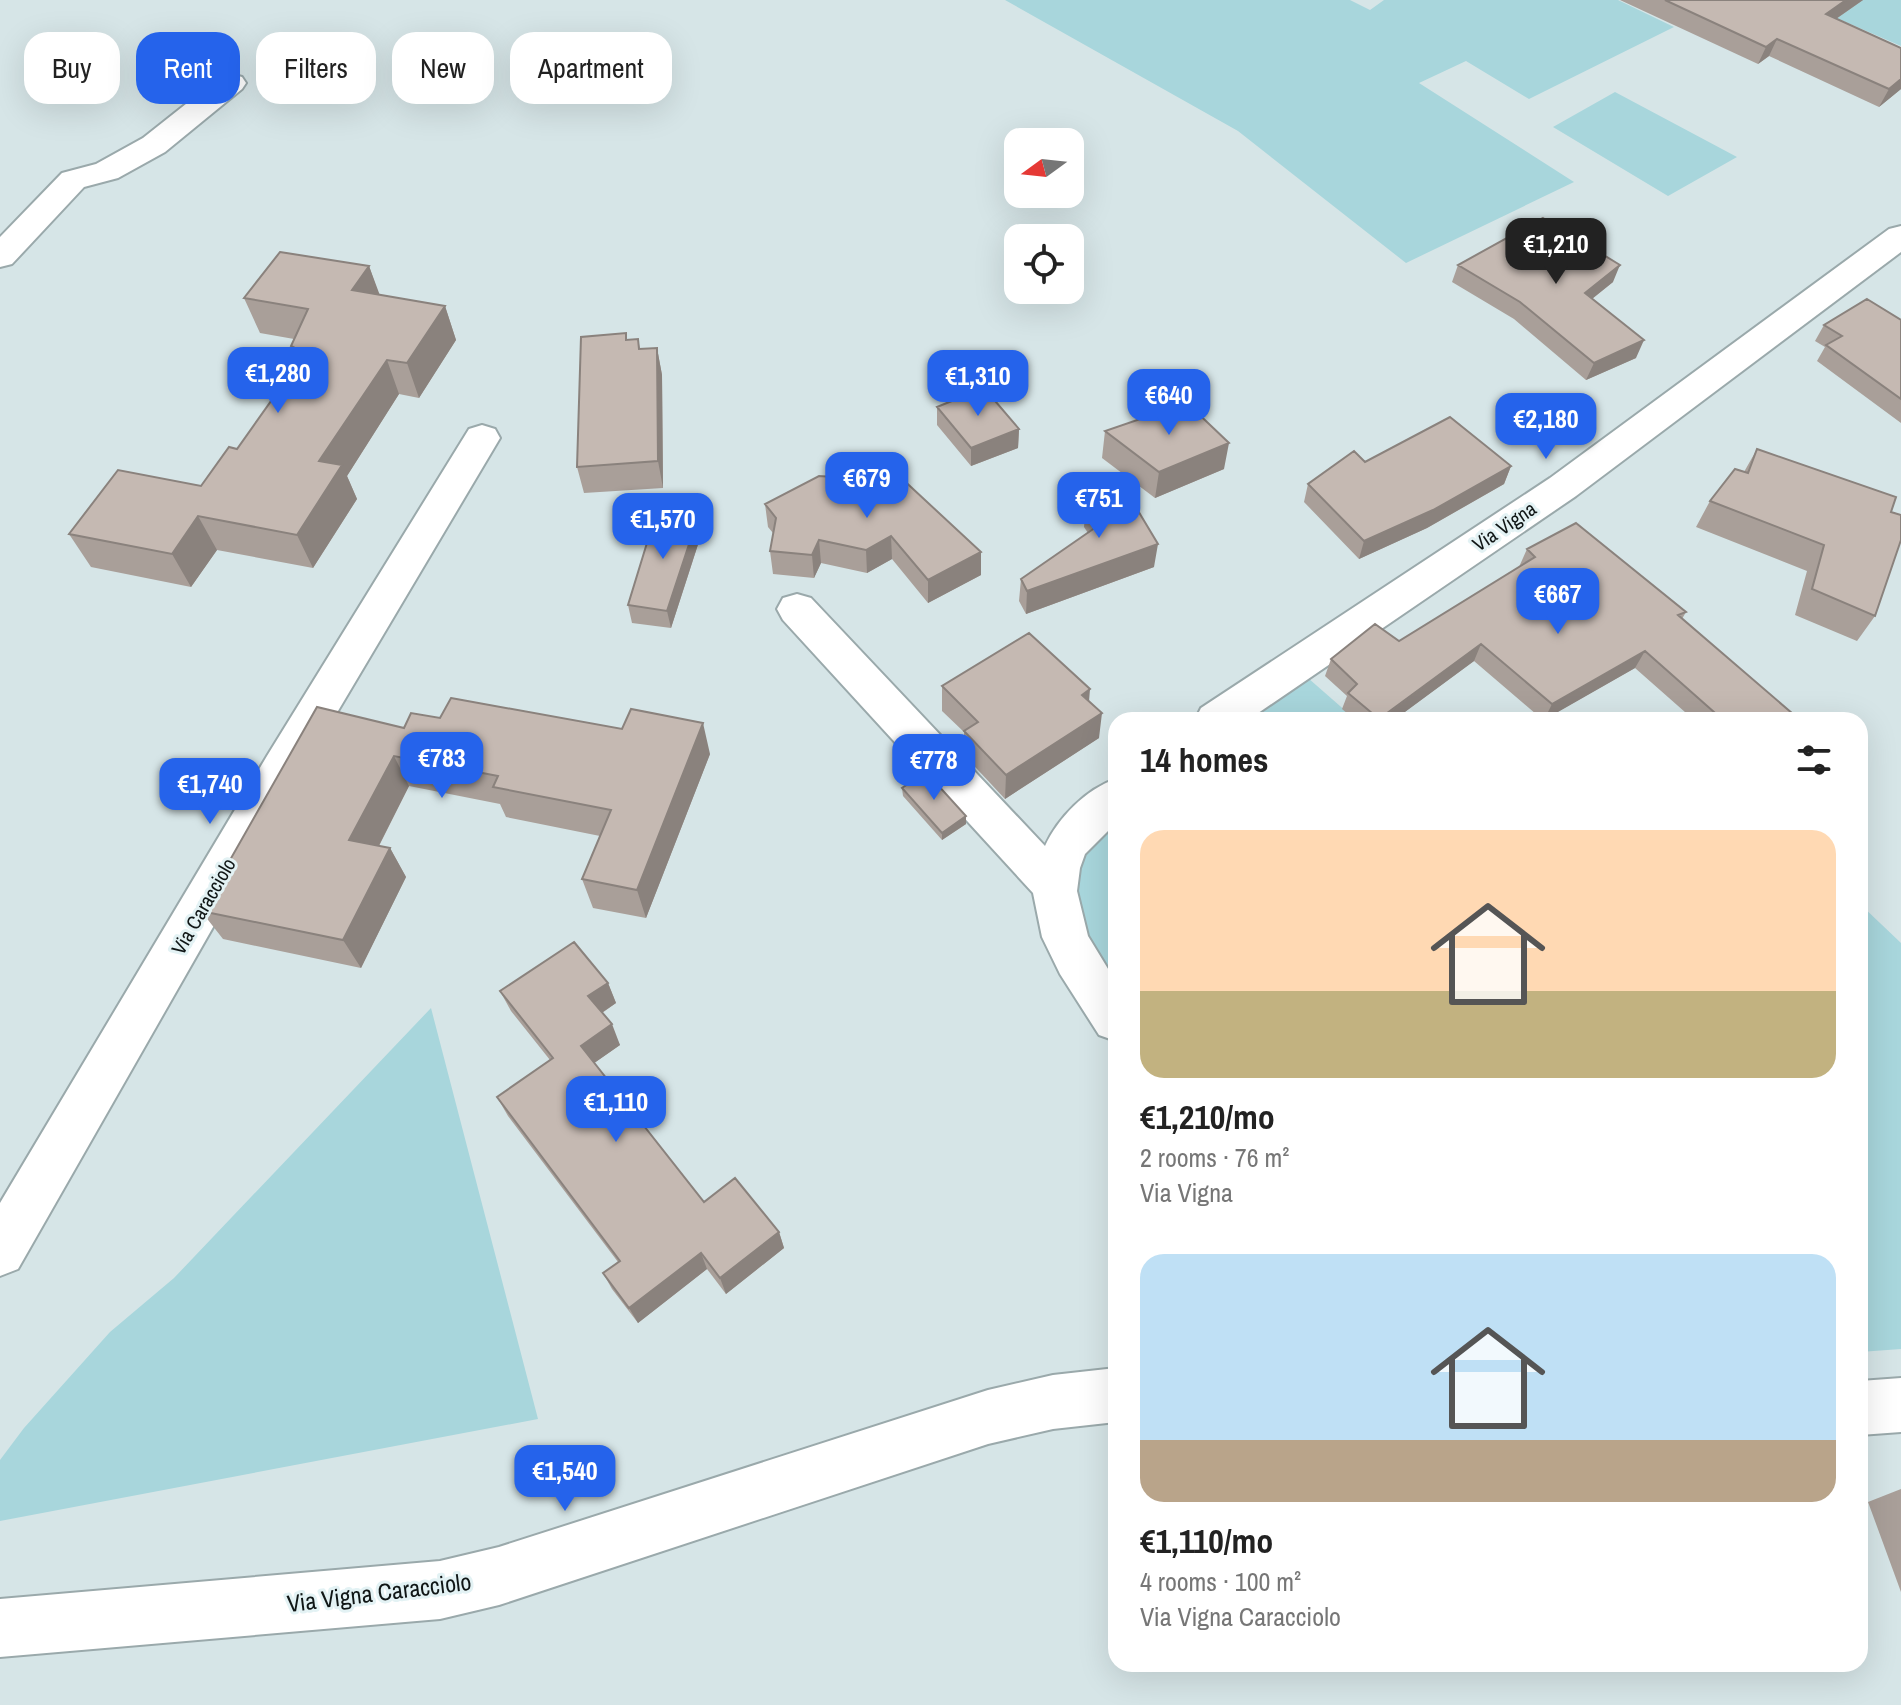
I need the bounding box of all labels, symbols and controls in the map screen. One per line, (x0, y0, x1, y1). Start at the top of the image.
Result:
chip: Buy (24, 32, 120, 104)
chip: Rent (136, 32, 240, 104)
chip: Filters (256, 32, 376, 104)
chip: New (392, 32, 494, 104)
chip: Apartment (510, 32, 672, 104)
north arrow (1004, 128, 1084, 208)
map controls (1004, 128, 1084, 304)
pin: €1,210 (1491, 218, 1621, 286)
button: locate (1004, 224, 1084, 304)
text: €1,210 (1523, 226, 1589, 261)
pin: €1,280 (213, 347, 343, 415)
pin: €1,310 (913, 350, 1043, 418)
text: €1,280 (245, 355, 311, 390)
text: €1,310 (945, 358, 1011, 393)
pin: €640 (1122, 369, 1216, 437)
text: €640 (1145, 377, 1193, 412)
pin: €2,180 (1481, 393, 1611, 461)
text: €2,180 (1513, 401, 1579, 436)
pin: €679 (820, 452, 914, 520)
text: €679 (843, 460, 891, 495)
pin: €751 (1052, 472, 1146, 540)
text: €751 (1075, 480, 1123, 515)
pin: €1,570 (598, 493, 728, 561)
street label: Via Vigna (1467, 495, 1541, 557)
text: €1,570 (630, 501, 696, 536)
pin: €667 (1511, 568, 1605, 636)
text: €667 (1534, 576, 1582, 611)
pin: €783 (395, 732, 489, 800)
pin: €778 (887, 734, 981, 802)
text: 14 homes (1140, 737, 1269, 783)
icon: filters (1792, 738, 1836, 782)
text: €783 (418, 740, 466, 775)
text: €778 (910, 742, 958, 777)
pin: €1,740 (145, 758, 275, 826)
text: €1,740 (177, 766, 243, 801)
street label: Via Caracciolo (164, 853, 242, 959)
icon: home (1416, 882, 1560, 1026)
pin: €1,110 (551, 1076, 681, 1144)
text: €1,110 (584, 1084, 648, 1119)
text: €1,210/mo (1140, 1094, 1275, 1140)
text: 2 rooms · 76 m² (1140, 1140, 1289, 1175)
text: Via Vigna (1140, 1175, 1233, 1210)
icon: home (1416, 1306, 1560, 1450)
pin: €1,540 (500, 1445, 630, 1513)
text: €1,540 (532, 1453, 598, 1488)
text: €1,110/mo (1140, 1518, 1273, 1564)
text: 4 rooms · 100 m² (1140, 1564, 1301, 1599)
street label: Via Vigna Caracciolo (285, 1565, 473, 1619)
text: Via Vigna Caracciolo (1140, 1599, 1341, 1634)

